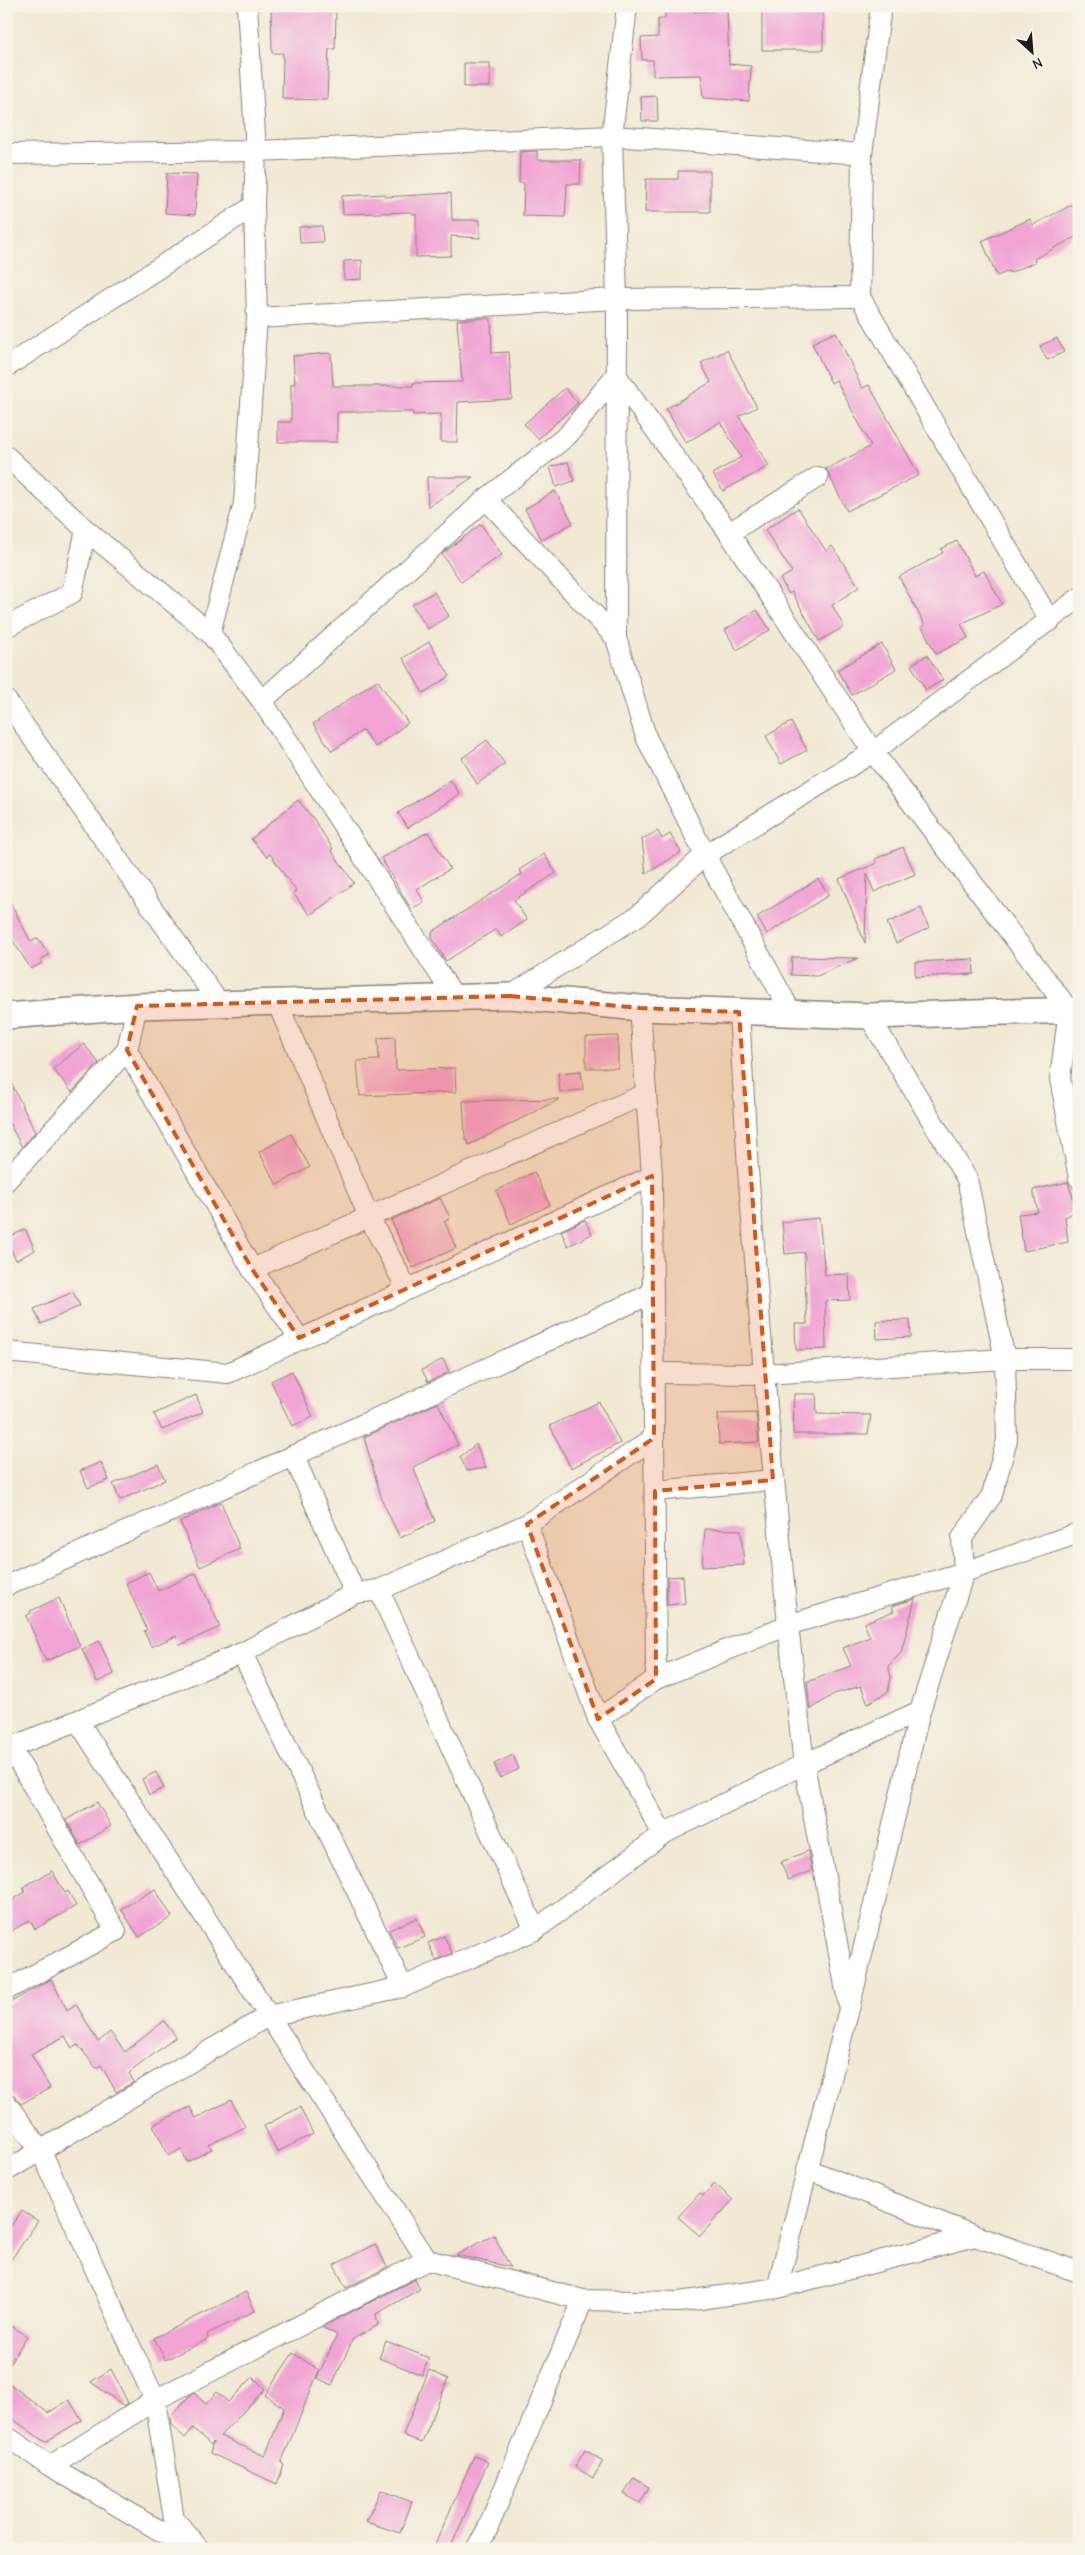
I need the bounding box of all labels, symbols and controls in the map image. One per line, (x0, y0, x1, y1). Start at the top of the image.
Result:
north arrow (1008, 28, 1058, 78)
text: N (1030, 54, 1045, 73)

